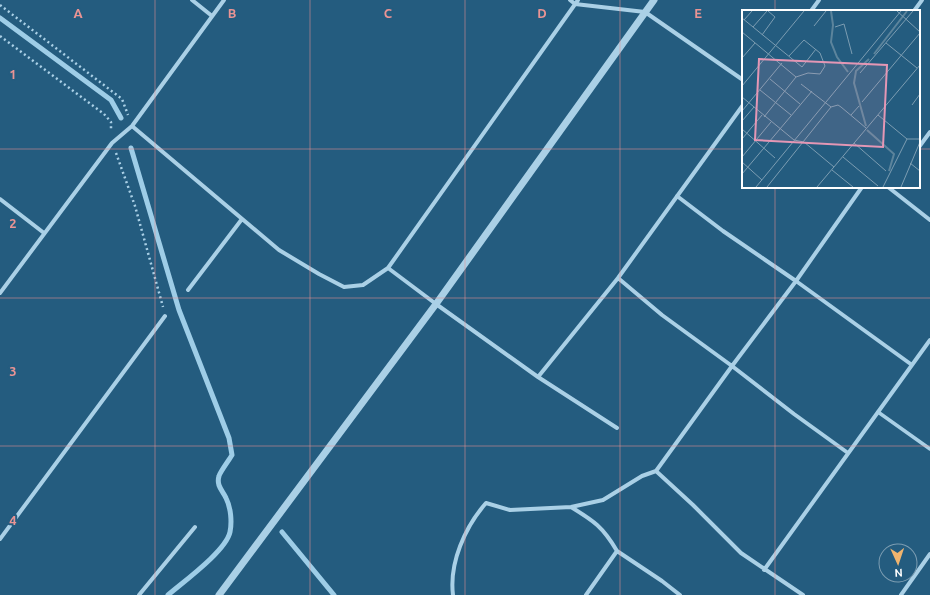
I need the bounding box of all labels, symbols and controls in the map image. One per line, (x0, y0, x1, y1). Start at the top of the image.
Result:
text: A (73, 6, 83, 20)
text: B (228, 6, 237, 20)
text: C (384, 6, 393, 20)
text: D (537, 6, 547, 20)
text: E (694, 6, 702, 20)
inset map (742, 10, 920, 188)
text: 1 (9, 67, 17, 81)
text: 2 (9, 216, 17, 230)
text: 3 (9, 364, 17, 378)
text: 4 (9, 513, 17, 527)
north arrow (878, 543, 918, 583)
text: N (894, 567, 903, 579)

